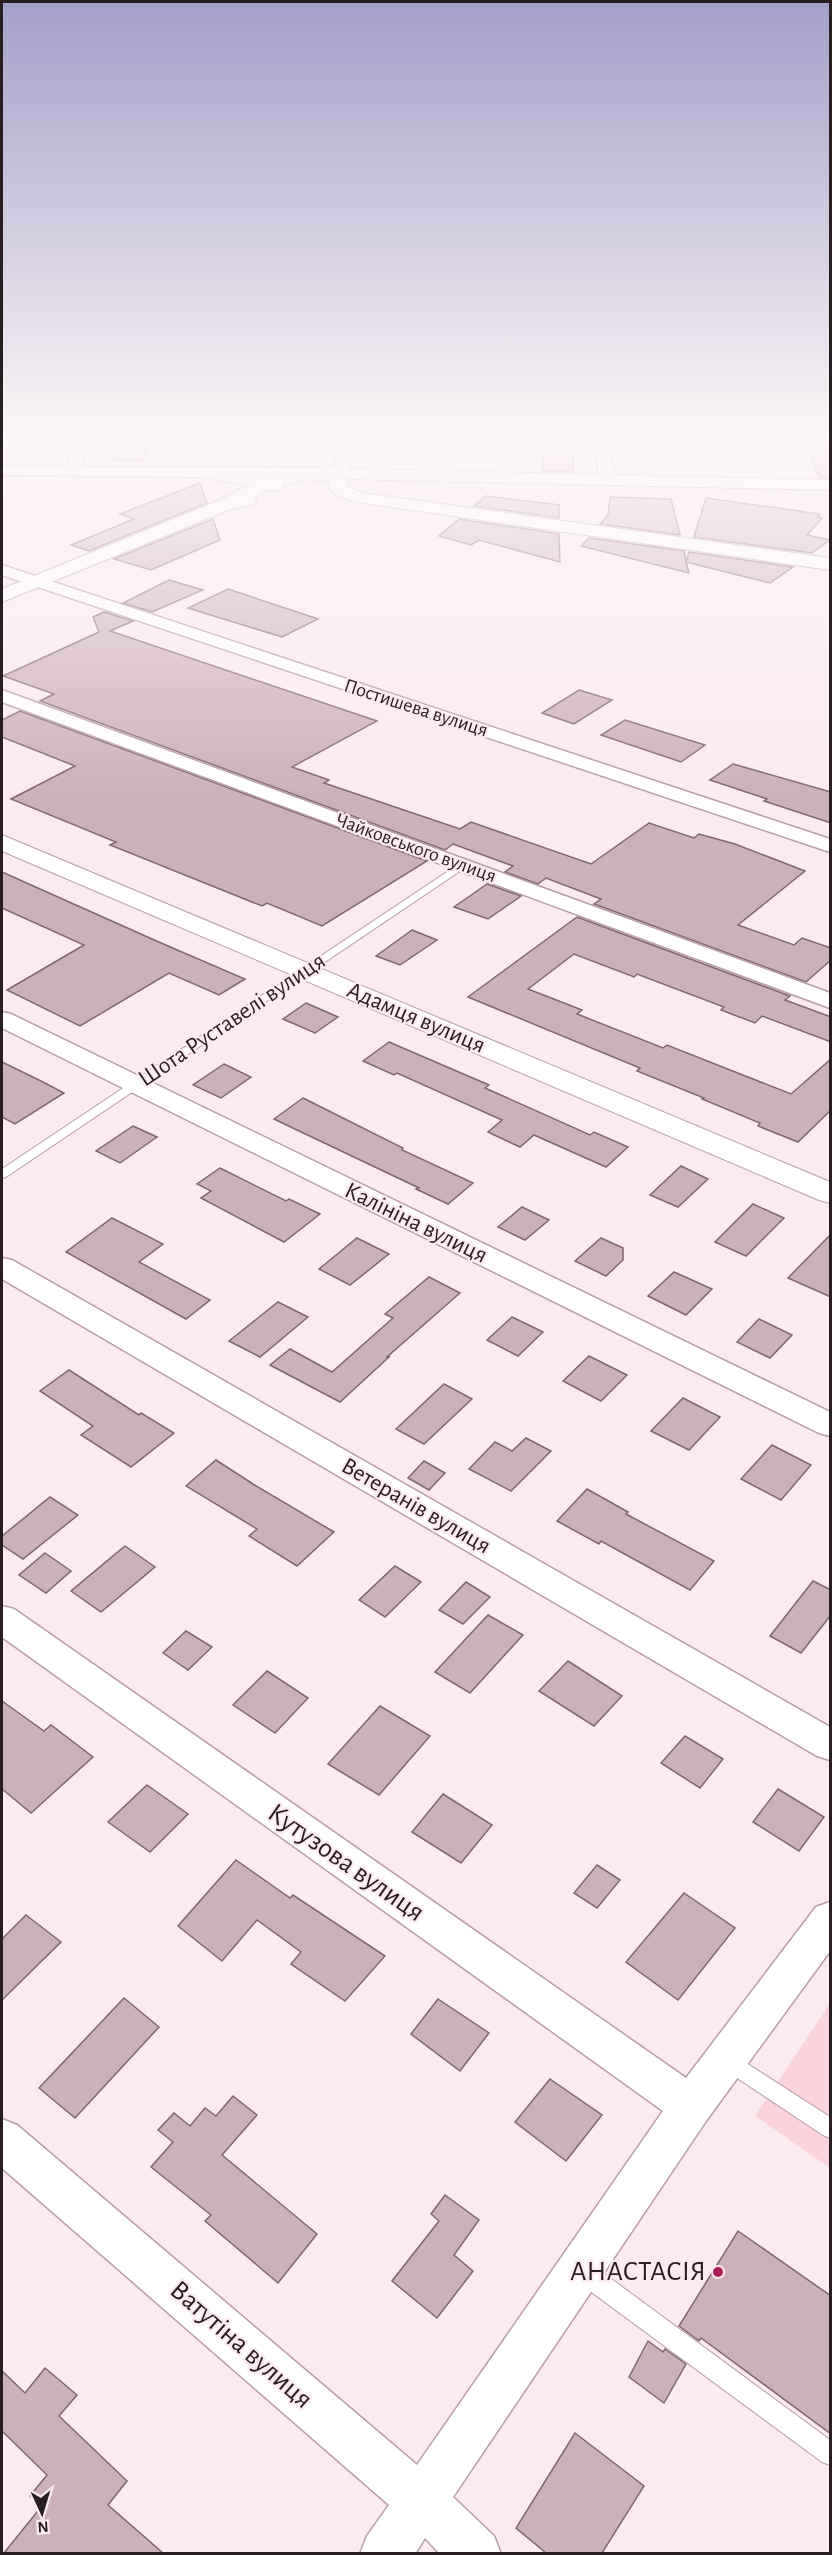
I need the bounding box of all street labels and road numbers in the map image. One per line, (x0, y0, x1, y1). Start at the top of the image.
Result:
street label: Постишева вулиця (342, 675, 490, 741)
street label: Чайковського вулиця (333, 810, 499, 886)
street label: Шота Руставелі вулиця (134, 949, 330, 1091)
street label: Адамця вулиця (343, 978, 489, 1058)
street label: Калініна вулиця (341, 1178, 491, 1268)
street label: Ветеранів вулиця (337, 1454, 495, 1558)
street label: Кутузова вулиця (263, 1799, 429, 1927)
street label: Ватутіна вулиця (164, 2276, 318, 2414)

